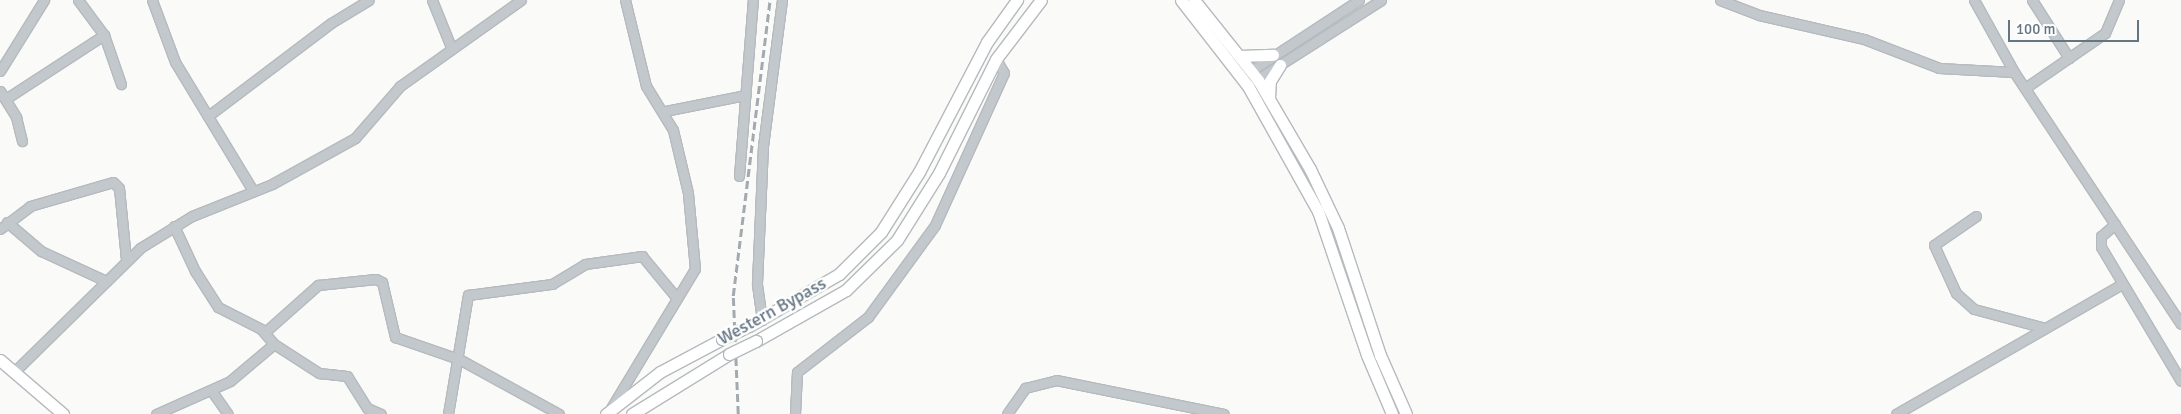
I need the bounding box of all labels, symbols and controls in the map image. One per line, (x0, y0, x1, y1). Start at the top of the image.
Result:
scale bar (2011, 10, 2142, 42)
text: 100 m (2016, 20, 2056, 38)
street label: Western Bypass (714, 272, 830, 350)

